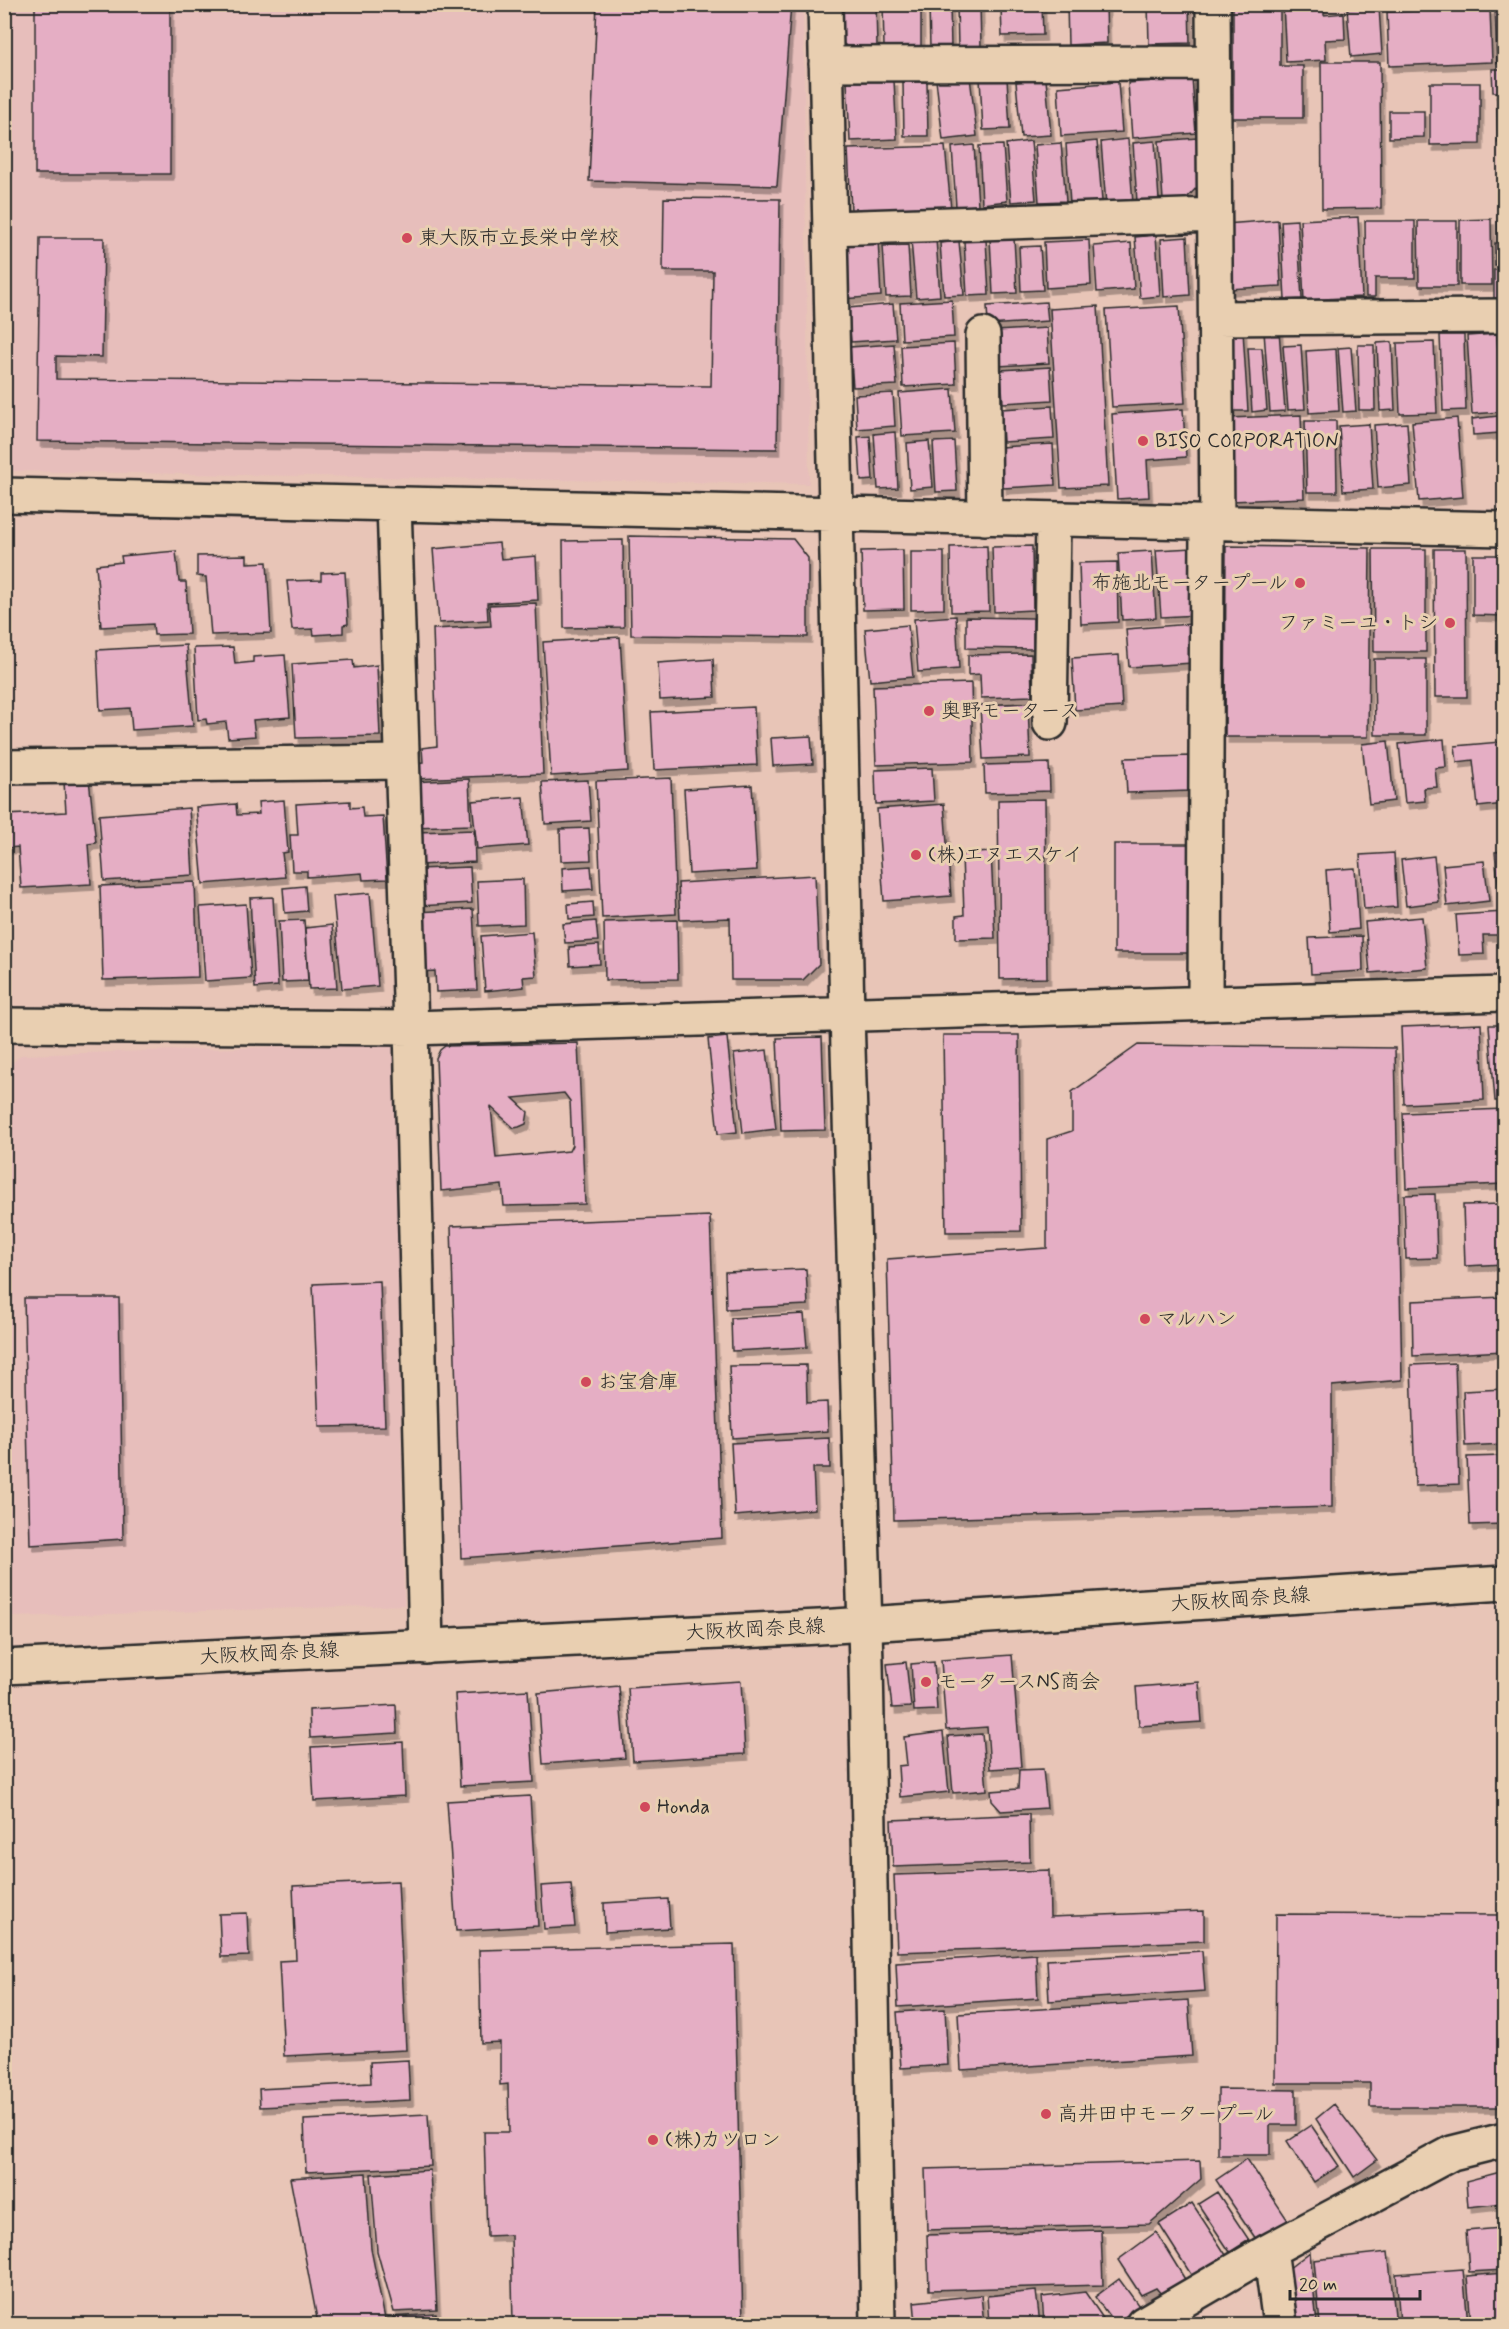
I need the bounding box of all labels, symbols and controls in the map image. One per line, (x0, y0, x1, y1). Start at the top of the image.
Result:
place label: 東大阪市立長栄中学校 (419, 225, 619, 252)
marker: 東大阪市立長栄中学校 (400, 231, 414, 245)
place label: BISO CORPORATION (1155, 428, 1339, 455)
marker: BISO CORPORATION (1136, 434, 1150, 448)
place label: 布施北モータープール (1092, 570, 1288, 597)
marker: 布施北モータープール (1293, 576, 1307, 590)
place label: ファミーユ・トシ (1278, 610, 1438, 637)
marker: ファミーユ・トシ (1443, 616, 1457, 630)
place label: 奥野モータース (941, 698, 1079, 725)
marker: 奥野モータース (922, 704, 936, 718)
place label: (株)エヌエスケイ (928, 842, 1083, 869)
marker: (株)エヌエスケイ (909, 848, 923, 862)
place label: マルハン (1157, 1306, 1236, 1333)
marker: マルハン (1138, 1312, 1152, 1326)
place label: お宝倉庫 (598, 1369, 678, 1396)
marker: お宝倉庫 (579, 1375, 593, 1389)
street label: 大阪枚岡奈良線 (1169, 1582, 1311, 1618)
street label: 大阪枚岡奈良線 (684, 1613, 826, 1647)
street label: 大阪枚岡奈良線 (198, 1637, 340, 1671)
place label: モータースNS商会 (938, 1669, 1100, 1696)
marker: モータースNS商会 (919, 1675, 933, 1689)
place label: Honda (657, 1794, 710, 1821)
marker: Honda (638, 1800, 652, 1814)
place label: 高井田中モータープール (1058, 2101, 1274, 2128)
marker: 高井田中モータープール (1039, 2107, 1053, 2121)
place label: (株)カツロン (665, 2127, 781, 2154)
marker: (株)カツロン (646, 2133, 660, 2147)
scale bar (1290, 2263, 1420, 2301)
text: 20 m (1299, 2273, 1337, 2297)

